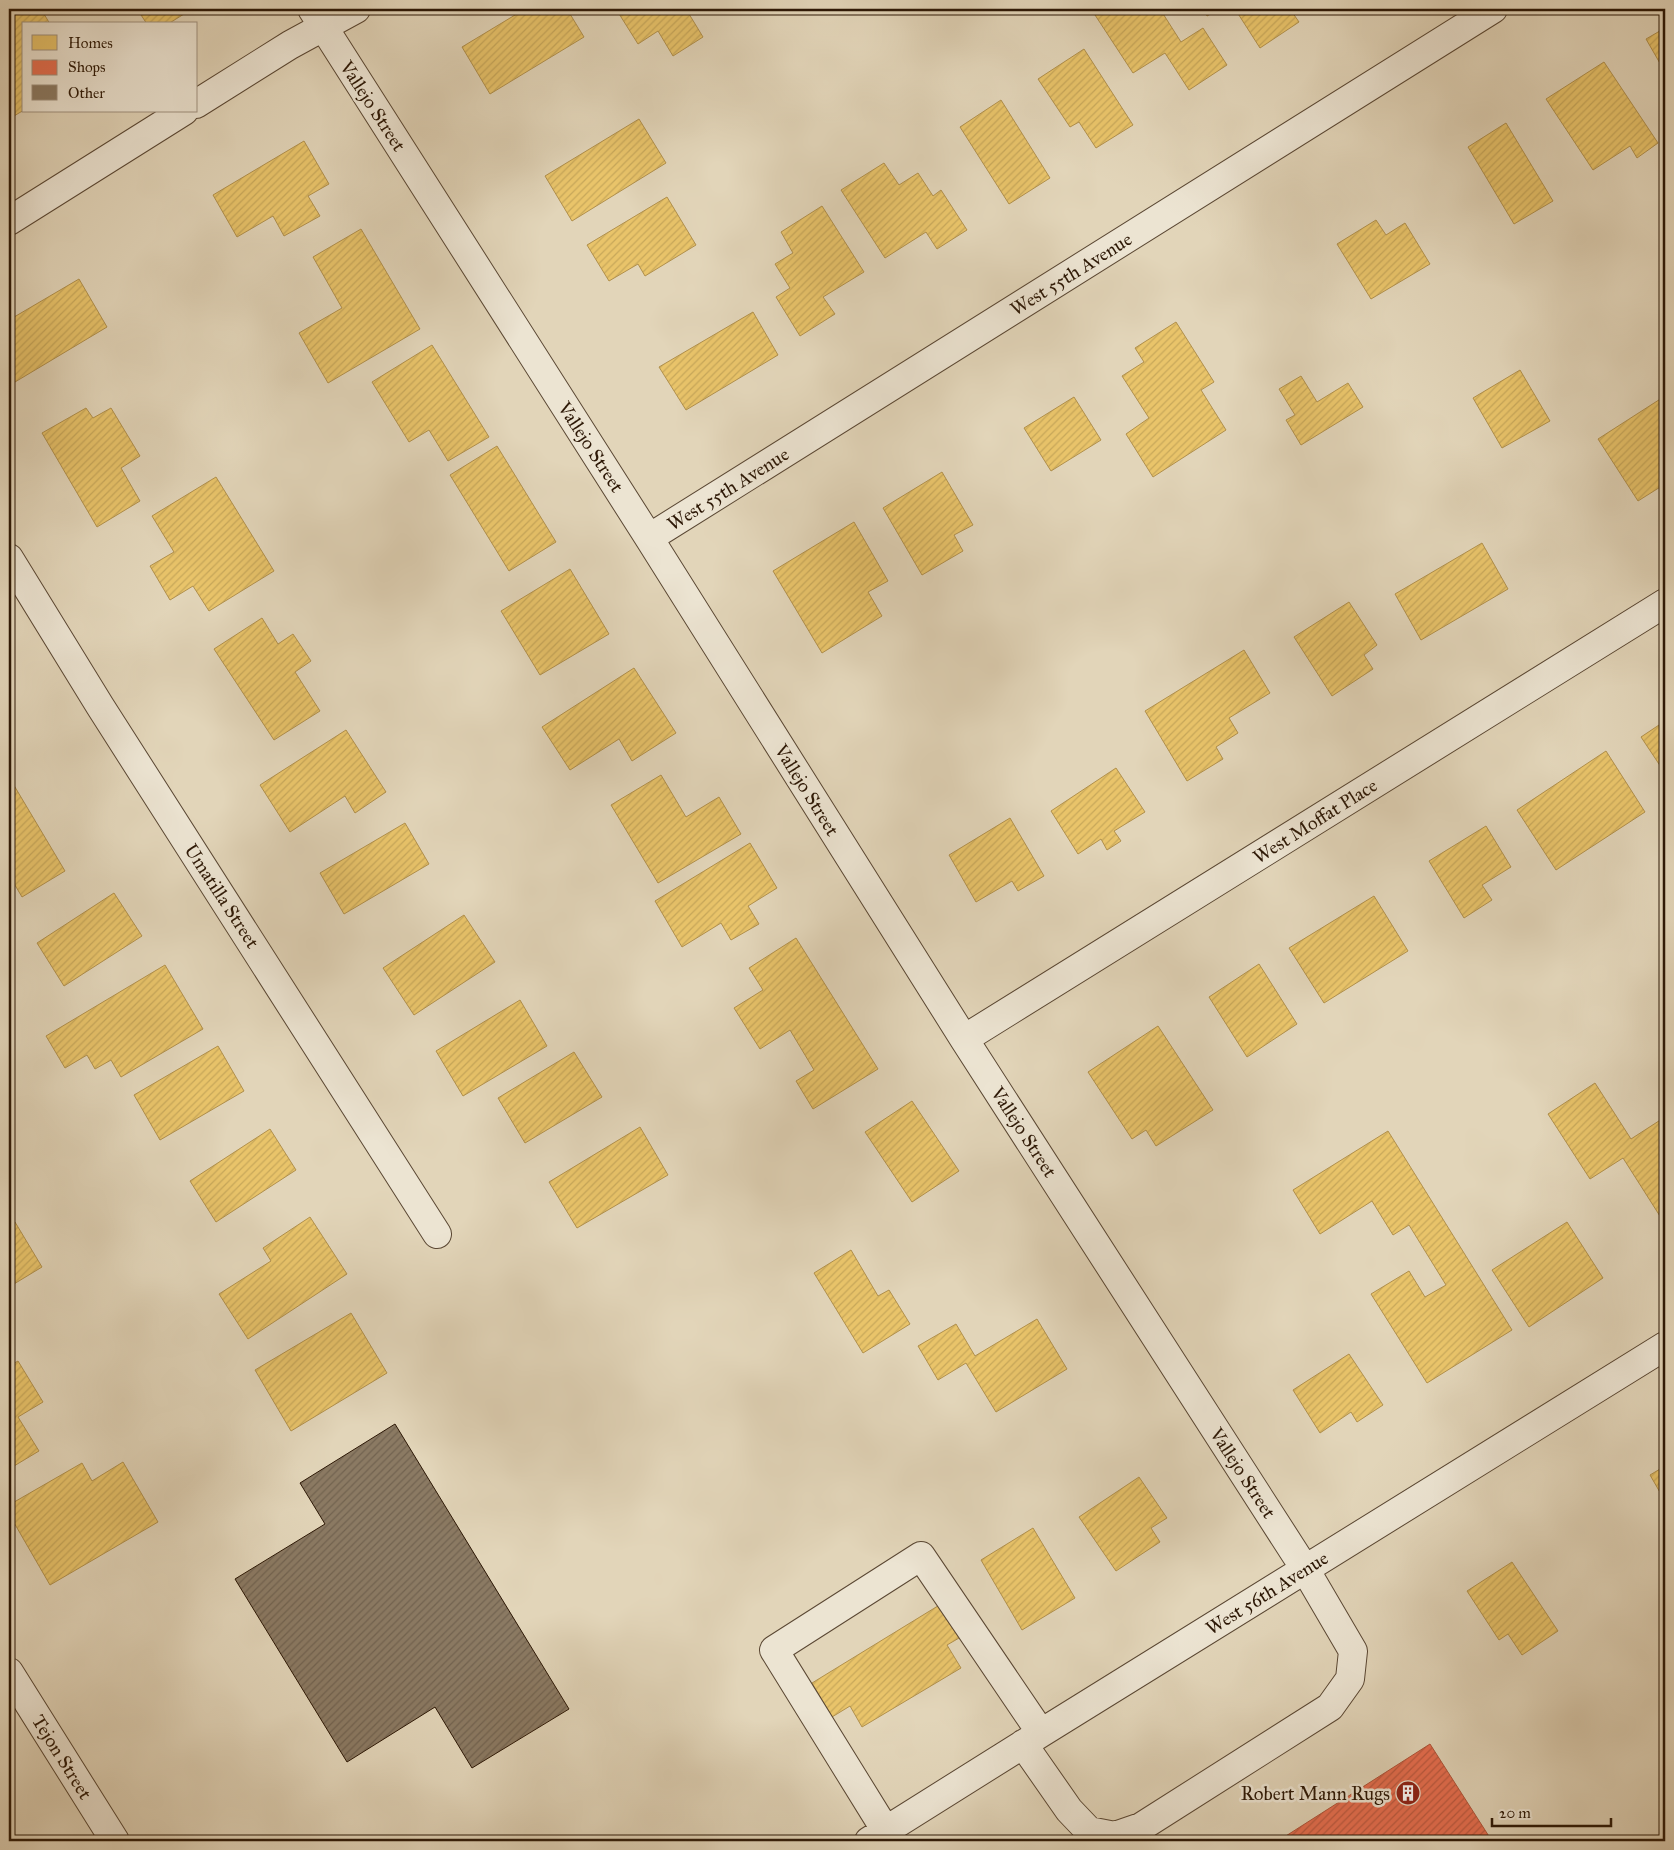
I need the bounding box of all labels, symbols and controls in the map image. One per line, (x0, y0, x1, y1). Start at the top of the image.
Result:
legend (22, 22, 198, 112)
text: Homes (68, 34, 113, 52)
street label: Vallejo Street (335, 55, 411, 156)
text: Shops (68, 58, 106, 76)
text: Other (68, 84, 105, 102)
street label: West 55th Avenue (1006, 227, 1136, 321)
street label: Vallejo Street (553, 396, 629, 497)
street label: West 55th Avenue (663, 442, 793, 536)
street label: Vallejo Street (769, 739, 844, 840)
street label: West Moffat Place (1249, 774, 1381, 868)
street label: Umatilla Street (180, 839, 264, 953)
street label: Vallejo Street (986, 1081, 1062, 1182)
street label: Vallejo Street (1205, 1422, 1281, 1523)
street label: West 56th Avenue (1202, 1546, 1332, 1640)
street label: Tejon Street (27, 1710, 97, 1804)
building icon: Robert Mann Rugs (1395, 1780, 1421, 1806)
place label: Robert Mann Rugs (1241, 1782, 1390, 1806)
scale bar (1492, 1795, 1610, 1827)
text: 20 m (1499, 1804, 1531, 1822)

